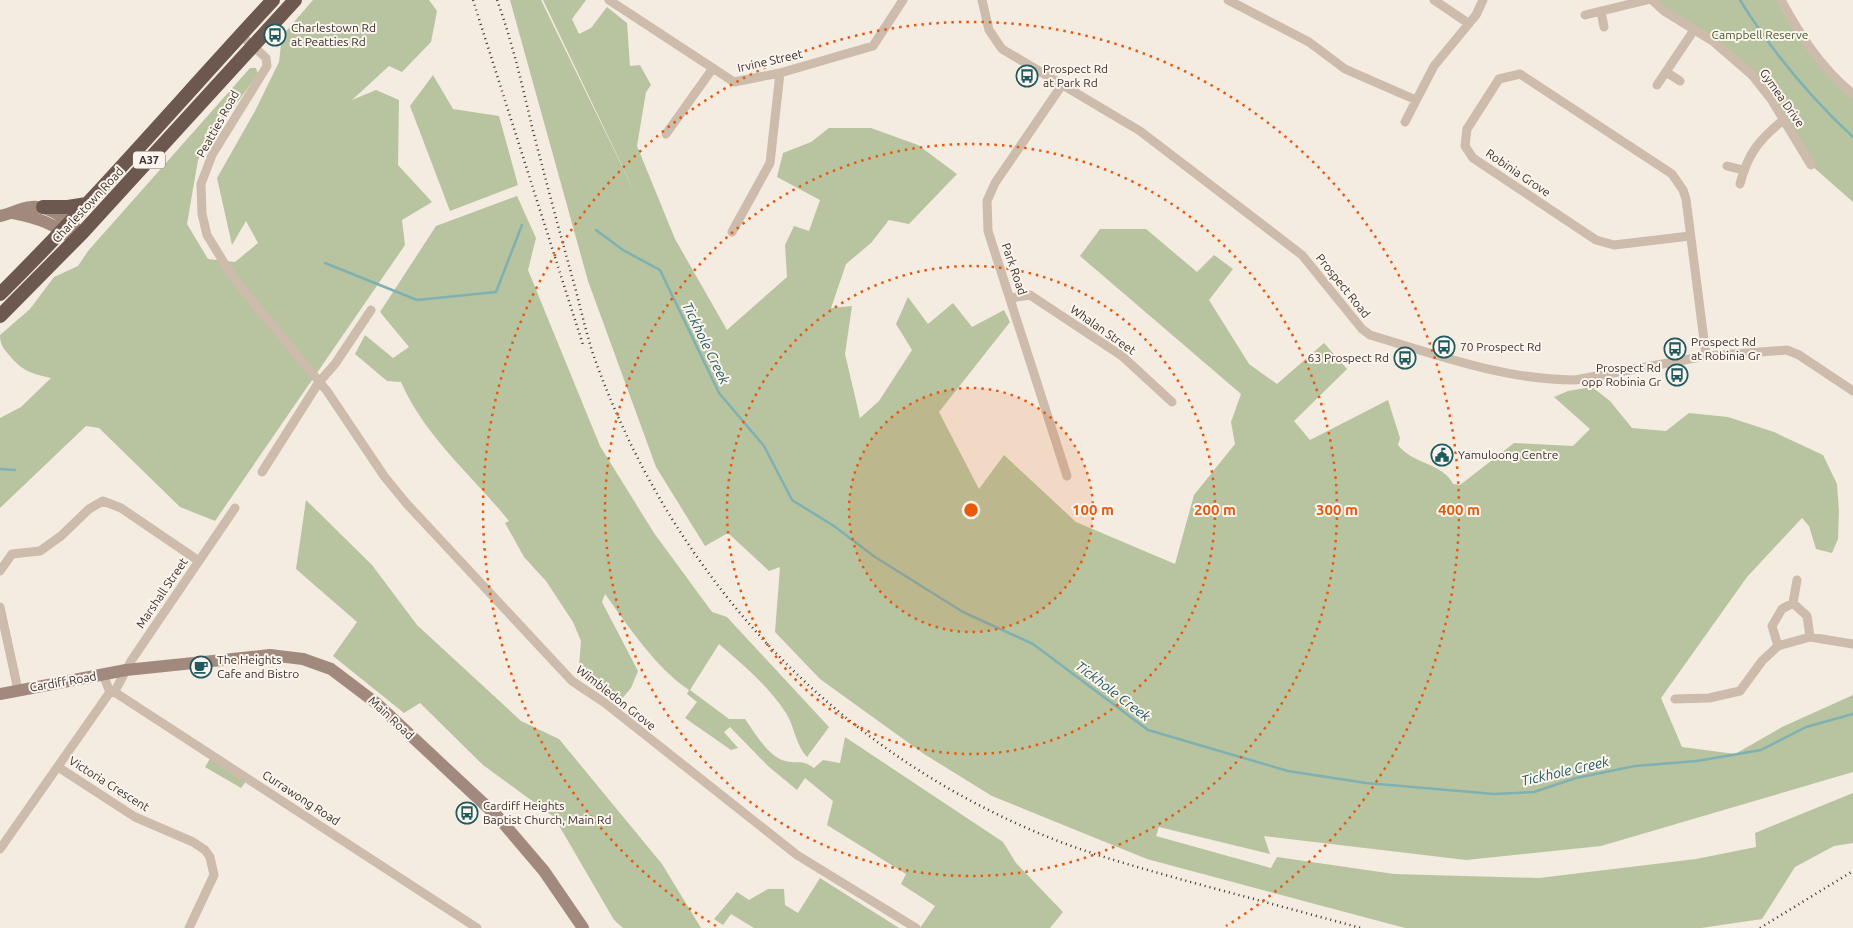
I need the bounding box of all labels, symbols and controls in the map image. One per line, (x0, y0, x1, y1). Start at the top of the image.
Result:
place label: Charlestown Rd at Peatties Rd (291, 21, 376, 48)
bus stop icon: Charlestown Rd at Peatties Rd (263, 23, 287, 47)
park label: Campbell Reserve (1712, 28, 1808, 41)
street label: Irvine Street (736, 47, 804, 74)
place label: Prospect Rd at Park Rd (1043, 62, 1108, 89)
bus stop icon: Prospect Rd at Park Rd (1015, 64, 1039, 88)
street label: Gymea Drive (1758, 66, 1807, 129)
street label: Peatties Road (194, 88, 241, 159)
street label: Robinia Grove (1484, 146, 1553, 199)
road number: A37 (133, 152, 165, 168)
street label: Charlestown Road (49, 164, 126, 245)
street label: Park Road (999, 241, 1029, 297)
street label: Prospect Road (1314, 251, 1373, 320)
water label: Tickhole Creek (679, 299, 733, 388)
street label: Whalan Street (1068, 302, 1139, 357)
bus stop icon: 70 Prospect Rd (1432, 335, 1456, 359)
place label: Prospect Rd at Robinia Gr (1691, 335, 1761, 362)
bus stop icon: Prospect Rd at Robinia Gr (1663, 337, 1687, 361)
place label: 70 Prospect Rd (1460, 340, 1541, 353)
bus stop icon: 63 Prospect Rd (1393, 346, 1417, 370)
place label: 63 Prospect Rd (1308, 351, 1389, 364)
place label: Prospect Rd opp Robinia Gr (1582, 361, 1661, 388)
bus stop icon: Prospect Rd opp Robinia Gr (1665, 363, 1689, 387)
public building icon: Yamuloong Centre (1430, 443, 1454, 467)
place label: Yamuloong Centre (1458, 448, 1558, 461)
centre of rings (962, 501, 980, 519)
text: 100 m (1072, 501, 1114, 518)
text: 200 m (1194, 501, 1236, 518)
text: 300 m (1316, 501, 1358, 518)
text: 400 m (1438, 501, 1480, 518)
street label: Marshall Street (133, 555, 190, 630)
place label: The Heights Cafe and Bistro (217, 653, 299, 680)
cafe icon: The Heights Cafe and Bistro (189, 655, 213, 679)
water label: Tickhole Creek (1072, 658, 1154, 725)
street label: Wimbledon Grove (574, 663, 659, 733)
street label: Cardiff Road (29, 669, 97, 694)
street label: Main Road (366, 694, 417, 742)
water label: Tickhole Creek (1520, 753, 1611, 789)
street label: Victoria Crescent (67, 754, 152, 814)
street label: Currawong Road (260, 768, 342, 827)
place label: Cardiff Heights Baptist Church, Main Rd (483, 799, 611, 826)
bus stop icon: Cardiff Heights Baptist Church, Main Rd (455, 801, 479, 825)

